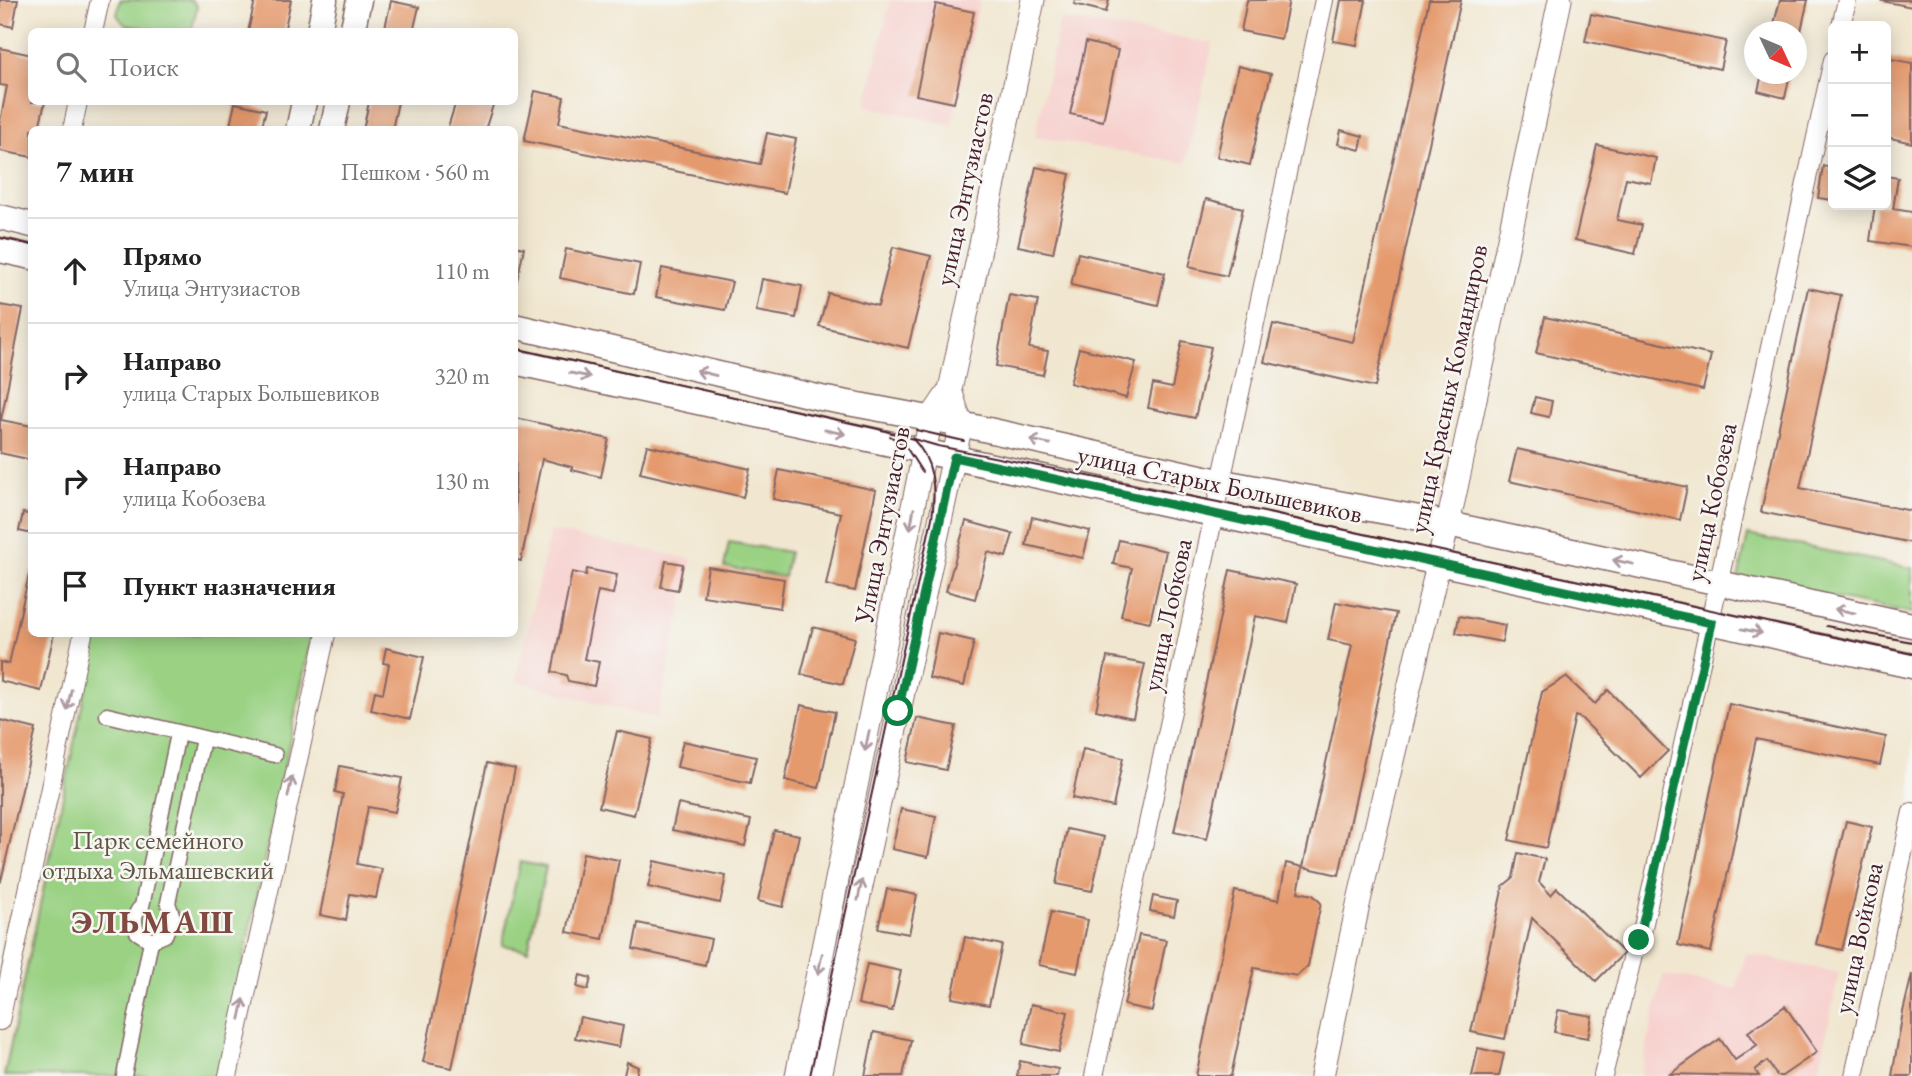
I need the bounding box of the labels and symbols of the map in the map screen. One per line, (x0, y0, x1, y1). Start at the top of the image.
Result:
north arrow (1744, 21, 1807, 84)
street label: улица Энтузиастов (927, 89, 1001, 289)
street label: улица Красных Командиров (1401, 241, 1495, 537)
one-way arrow (695, 365, 718, 379)
one-way arrow (568, 369, 591, 383)
street label: улица Кобозева (1678, 419, 1745, 585)
street label: Улица Энтузиастов (846, 423, 918, 628)
one-way arrow (823, 426, 846, 440)
one-way arrow (1029, 434, 1052, 448)
street label: улица Старых Большевиков (1075, 437, 1365, 531)
one-way arrow (905, 507, 918, 530)
street label: улица Лобкова (1134, 535, 1200, 695)
one-way arrow (1612, 555, 1635, 569)
one-way arrow (1834, 603, 1857, 617)
one-way arrow (1740, 625, 1763, 639)
one-way arrow (61, 688, 75, 711)
route start (882, 695, 913, 726)
one-way arrow (859, 729, 873, 752)
one-way arrow (284, 776, 298, 799)
park label: Парк семейного отдыха Эльмашевский (42, 823, 274, 887)
street label: улица Войкова (1825, 859, 1891, 1017)
one-way arrow (854, 879, 867, 902)
district label: ЭЛЬМАШ (71, 900, 235, 943)
route end (1623, 924, 1654, 955)
one-way arrow (813, 952, 827, 975)
one-way arrow (236, 998, 250, 1021)

